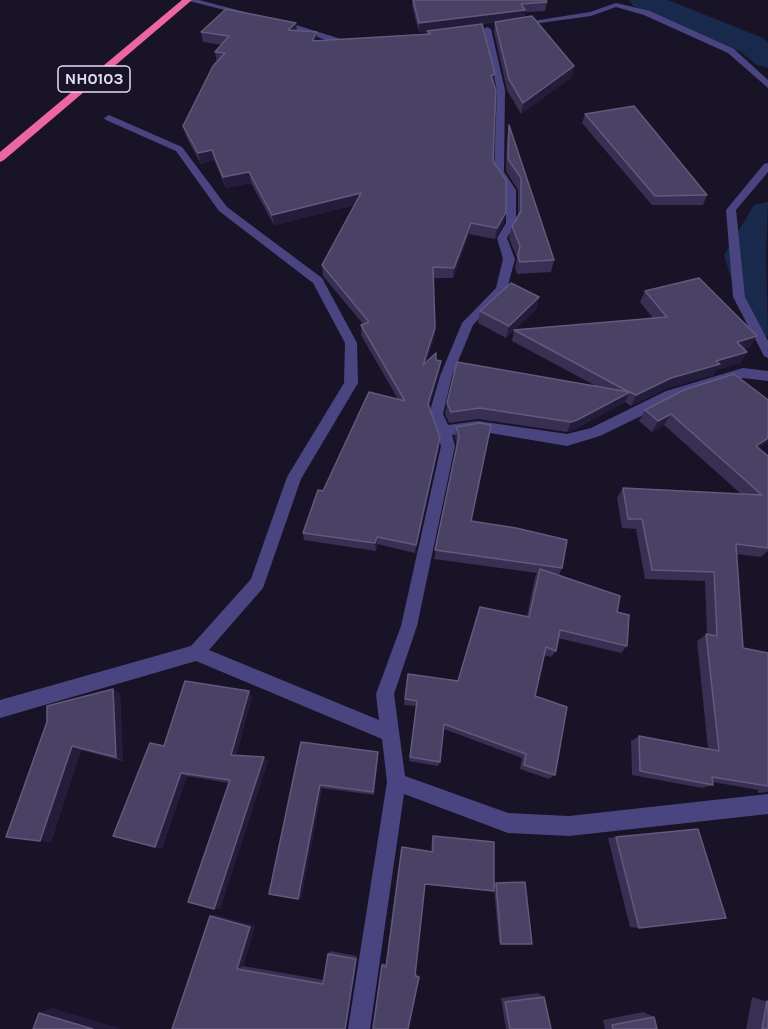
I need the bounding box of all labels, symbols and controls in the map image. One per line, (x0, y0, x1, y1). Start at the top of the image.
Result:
road number: NH0103 (58, 66, 130, 92)

